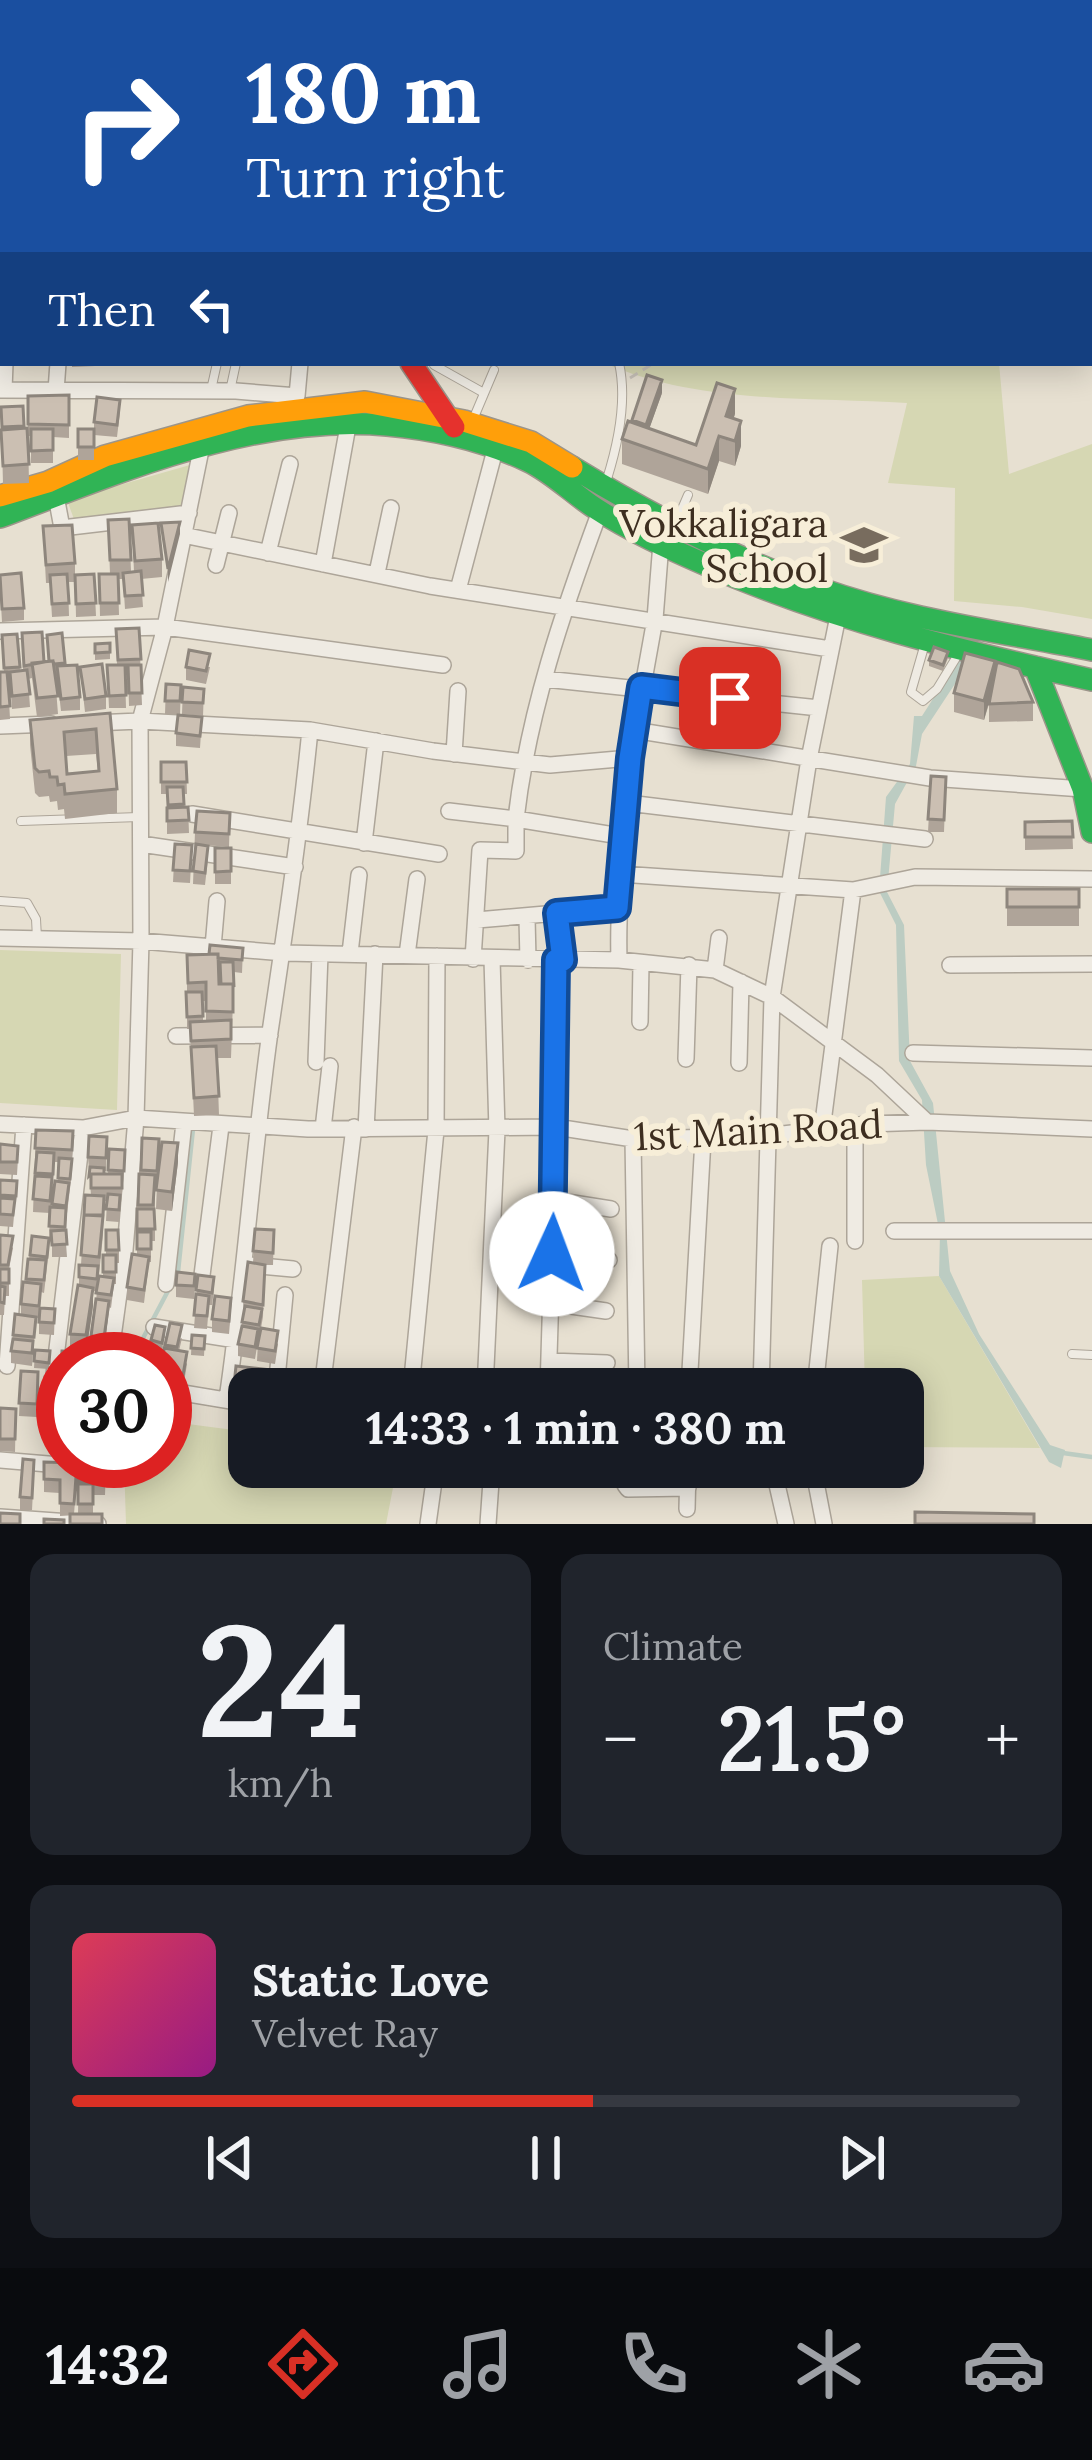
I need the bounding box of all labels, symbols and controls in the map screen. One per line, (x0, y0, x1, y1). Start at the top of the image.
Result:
text: 180 m (246, 38, 481, 146)
icon: right (48, 48, 204, 204)
text: Turn right (246, 143, 505, 212)
icon: left (179, 276, 245, 342)
text: Then (48, 281, 155, 338)
place label: Vokkaligara School (618, 498, 828, 593)
school or university icon: Vokkaligara School (839, 520, 889, 570)
pin (679, 647, 781, 749)
icon: arrive (697, 665, 763, 731)
street label: 1st Main Road (632, 1099, 884, 1161)
position arrow (489, 1191, 615, 1317)
speed limit sign: 30 (36, 1332, 192, 1488)
text: 14:33 · 1 min · 380 m (366, 1399, 786, 1456)
text: 24 (196, 1580, 365, 1780)
text: Climate (603, 1621, 743, 1671)
text: 21.5° (717, 1680, 906, 1796)
text: − (603, 1697, 638, 1781)
text: + (985, 1697, 1020, 1781)
text: km/h (228, 1758, 333, 1808)
text: Static Love (252, 1951, 489, 2008)
text: Velvet Ray (252, 2008, 438, 2058)
icon: previous (197, 2125, 263, 2191)
icon: pause (513, 2125, 579, 2191)
icon: next (829, 2125, 895, 2191)
icon: directions (261, 2322, 345, 2406)
icon: music (436, 2322, 520, 2406)
icon: phone (612, 2322, 696, 2406)
icon: climate (787, 2322, 871, 2406)
icon: car (962, 2322, 1046, 2406)
text: 14:32 (46, 2330, 170, 2399)

